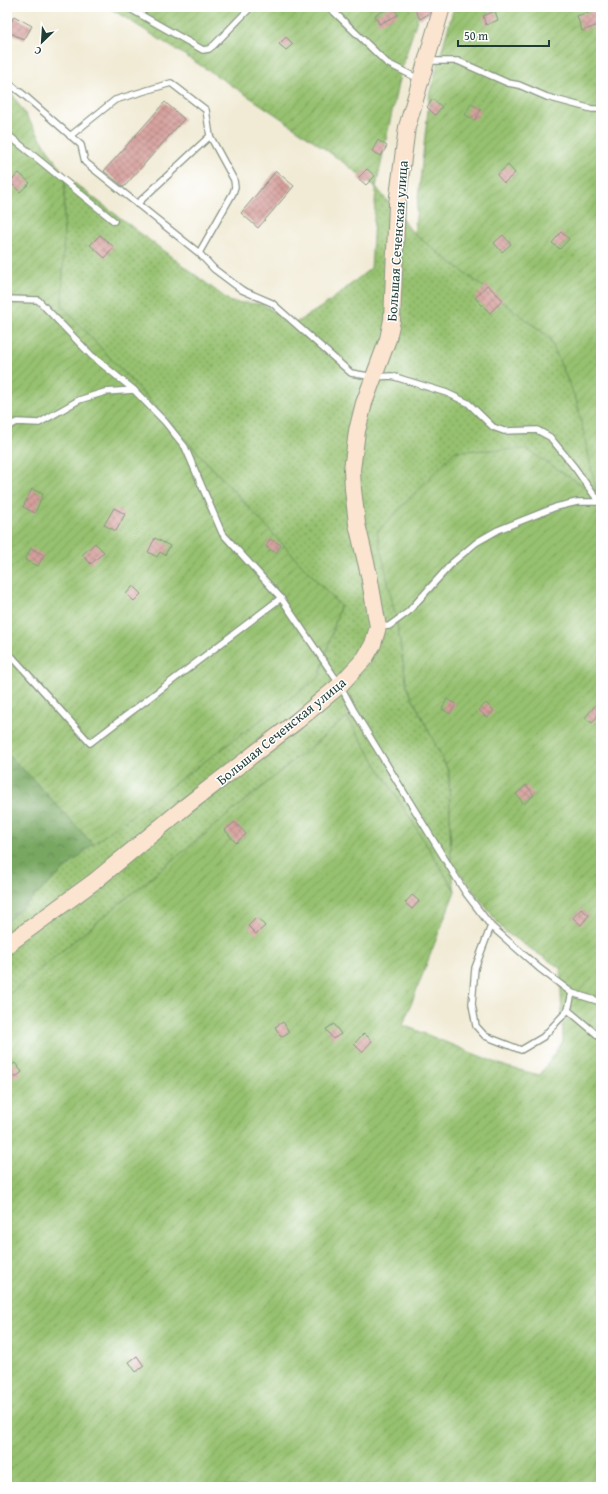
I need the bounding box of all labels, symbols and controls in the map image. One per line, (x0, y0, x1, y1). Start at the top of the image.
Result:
north arrow (22, 22, 62, 62)
scale bar (458, 22, 549, 48)
text: 50 m (464, 27, 488, 44)
text: С (32, 42, 44, 60)
street label: Большая Сеченская улица (381, 159, 413, 322)
street label: Большая Сеченская улица (212, 672, 350, 790)

